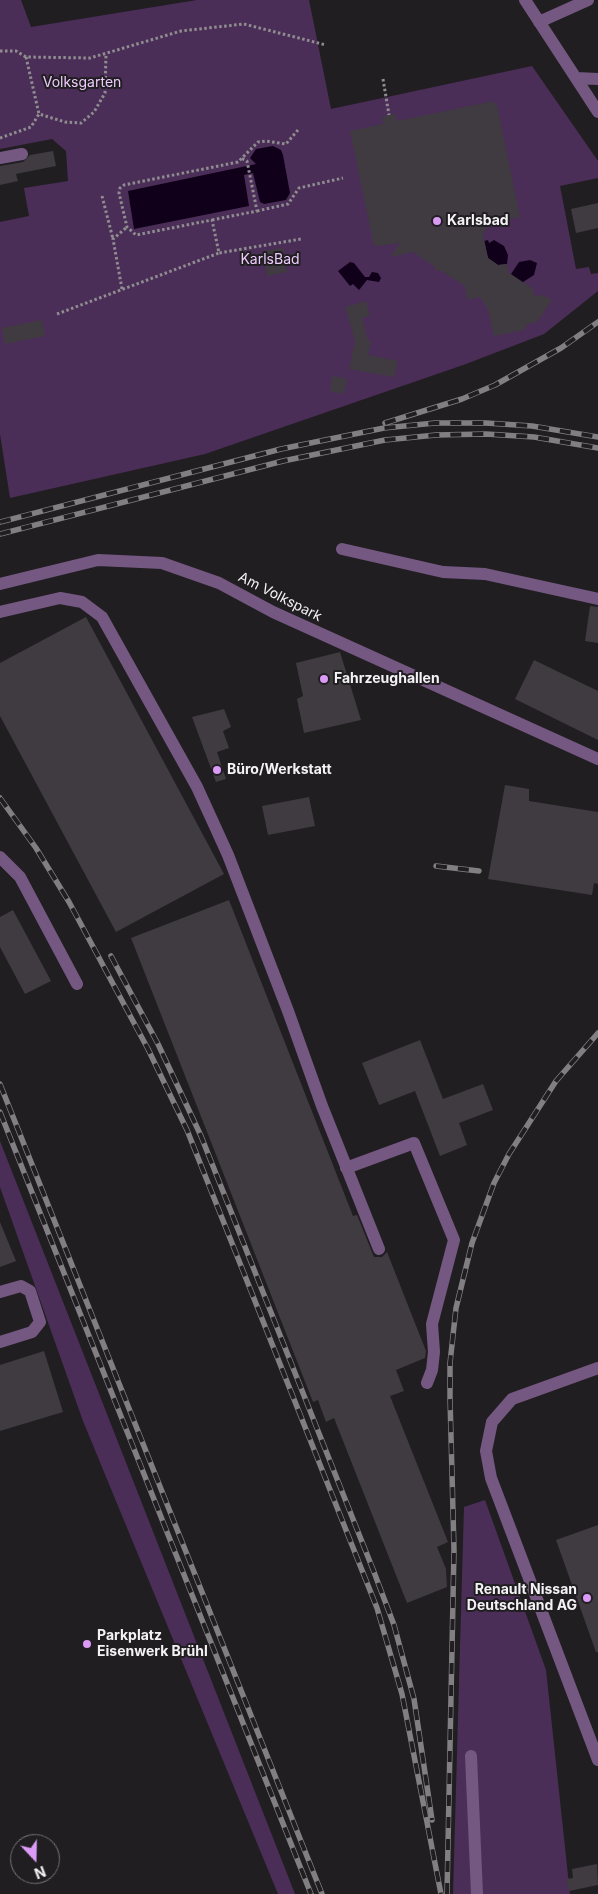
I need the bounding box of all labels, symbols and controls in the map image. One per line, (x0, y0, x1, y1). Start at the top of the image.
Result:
park label: Volksgarten (43, 75, 121, 91)
place label: Karlsbad (447, 213, 509, 229)
marker: Karlsbad (431, 215, 443, 227)
park label: KarlsBad (240, 252, 300, 268)
street label: Am Volkspark (235, 569, 325, 625)
place label: Fahrzeughallen (334, 671, 440, 687)
marker: Fahrzeughallen (318, 673, 330, 685)
place label: Büro/Werkstatt (227, 762, 332, 778)
marker: Büro/Werkstatt (211, 764, 223, 776)
place label: Renault Nissan Deutschland AG (467, 1582, 577, 1614)
marker: Renault Nissan Deutschland AG (581, 1592, 593, 1604)
place label: Parkplatz Eisenwerk Brühl (97, 1628, 208, 1660)
marker: Parkplatz Eisenwerk Brühl (81, 1638, 93, 1650)
north arrow (10, 1834, 60, 1884)
text: N (32, 1863, 48, 1882)

